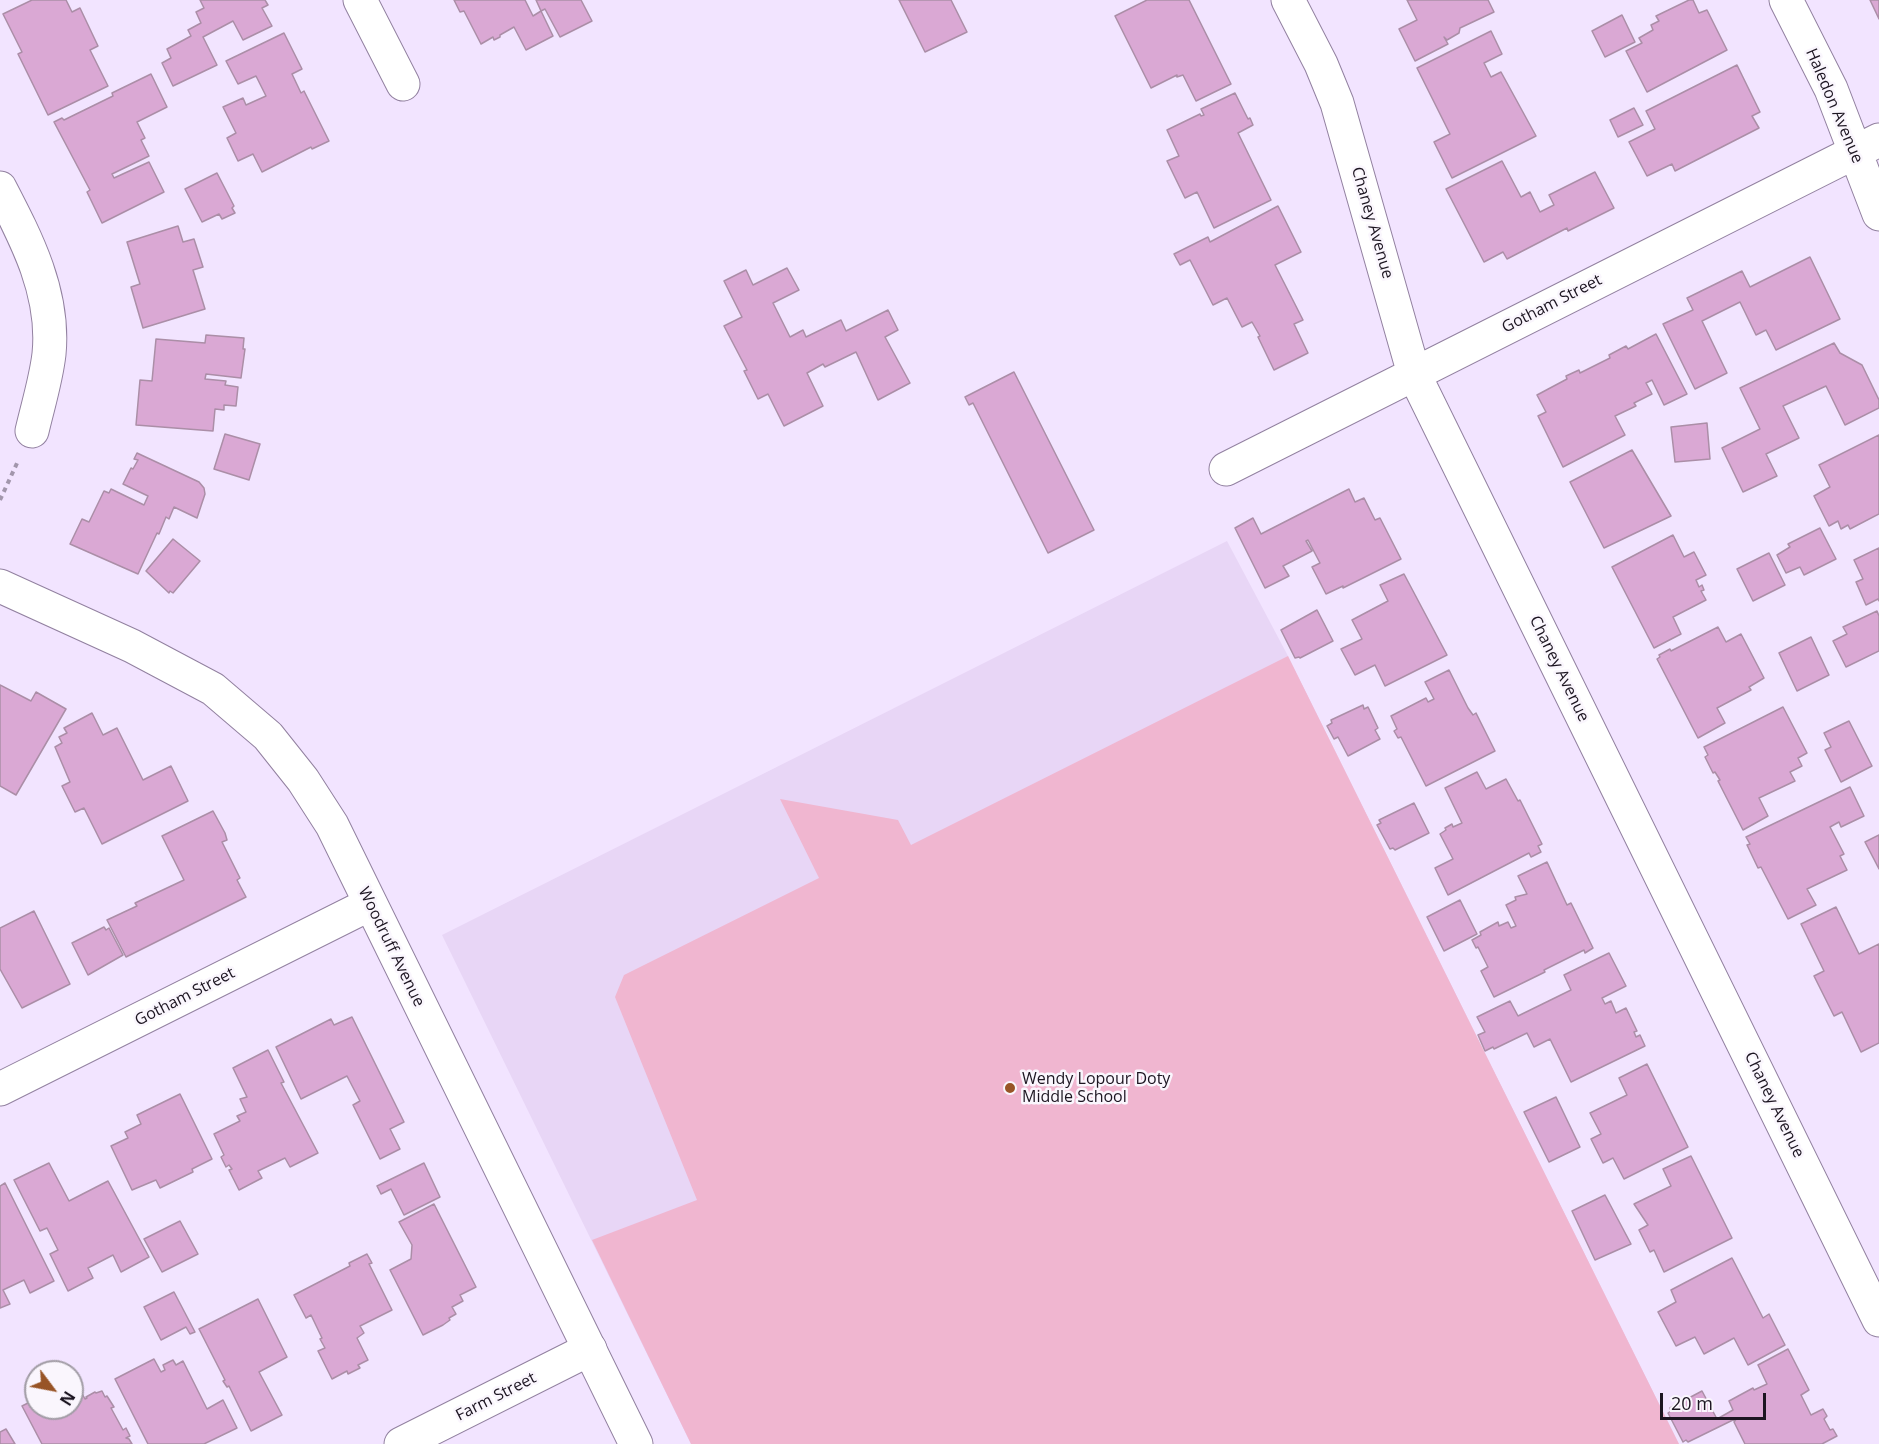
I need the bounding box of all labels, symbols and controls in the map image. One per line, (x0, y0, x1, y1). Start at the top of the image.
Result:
street label: Haledon Avenue (1801, 46, 1867, 166)
street label: Chaney Avenue (1347, 165, 1397, 281)
street label: Gotham Street (1499, 271, 1605, 337)
street label: Chaney Avenue (1525, 613, 1593, 725)
street label: Woodruff Avenue (354, 884, 428, 1010)
street label: Gotham Street (132, 964, 238, 1030)
street label: Chaney Avenue (1740, 1049, 1808, 1161)
place label: Wendy Lopour Doty Middle School (1022, 1069, 1170, 1107)
marker: Wendy Lopour Doty Middle School (1003, 1081, 1017, 1095)
north arrow (24, 1360, 84, 1420)
street label: Farm Street (453, 1369, 539, 1425)
scale bar (1663, 1381, 1770, 1419)
text: N (55, 1387, 80, 1410)
text: 20 m (1671, 1391, 1713, 1415)

